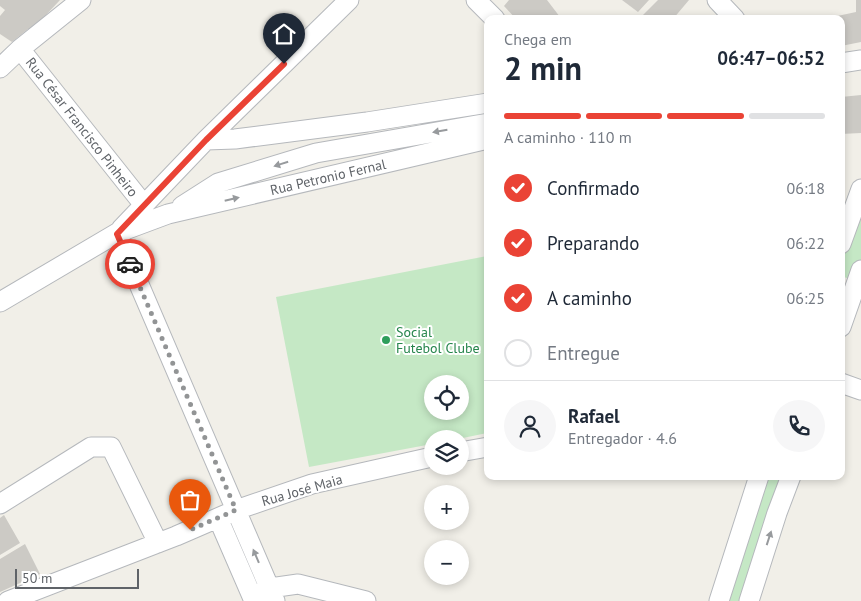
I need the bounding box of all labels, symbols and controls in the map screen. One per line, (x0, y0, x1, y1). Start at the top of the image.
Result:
pin (263, 13, 305, 64)
icon: home (270, 20, 298, 48)
text: Chega em (504, 29, 572, 49)
text: 06:47–06:52 (717, 46, 825, 70)
text: 2 min (504, 47, 582, 89)
street label: Rua César Francisco Pinheiro (22, 54, 142, 200)
text: A caminho · 110 m (504, 127, 632, 147)
one-way arrow (431, 128, 447, 136)
street label: Rua Petronio Fernal (268, 155, 388, 199)
one-way arrow (273, 161, 288, 169)
icon: check (504, 174, 532, 202)
text: Confirmado (547, 176, 640, 200)
text: 06:18 (787, 178, 825, 198)
one-way arrow (225, 195, 240, 203)
icon: check (504, 229, 532, 257)
text: Preparando (547, 231, 639, 255)
text: 06:22 (787, 233, 825, 253)
courier (105, 239, 155, 289)
icon: car (116, 250, 144, 278)
icon: check (504, 284, 532, 312)
text: A caminho (547, 286, 632, 310)
text: 06:25 (787, 288, 825, 308)
place label: Social Futebol Clube (396, 323, 480, 357)
marker: Social Futebol Clube (380, 334, 392, 346)
text: Entregue (547, 341, 620, 365)
map controls (424, 375, 469, 585)
button: locate (424, 375, 469, 420)
button: person (504, 400, 556, 452)
button: phone (773, 400, 825, 452)
text: Rafael (568, 404, 620, 428)
text: Entregador · 4.6 (568, 428, 677, 448)
button: layers (424, 430, 469, 475)
street label: Rua José Maia (259, 470, 345, 510)
pin (169, 479, 211, 530)
button: + (424, 485, 469, 530)
icon: bag (176, 486, 204, 514)
one-way arrow (766, 530, 774, 545)
button: − (424, 540, 469, 585)
one-way arrow (252, 548, 260, 563)
scale bar (15, 566, 139, 589)
text: 50 m (22, 569, 52, 587)

